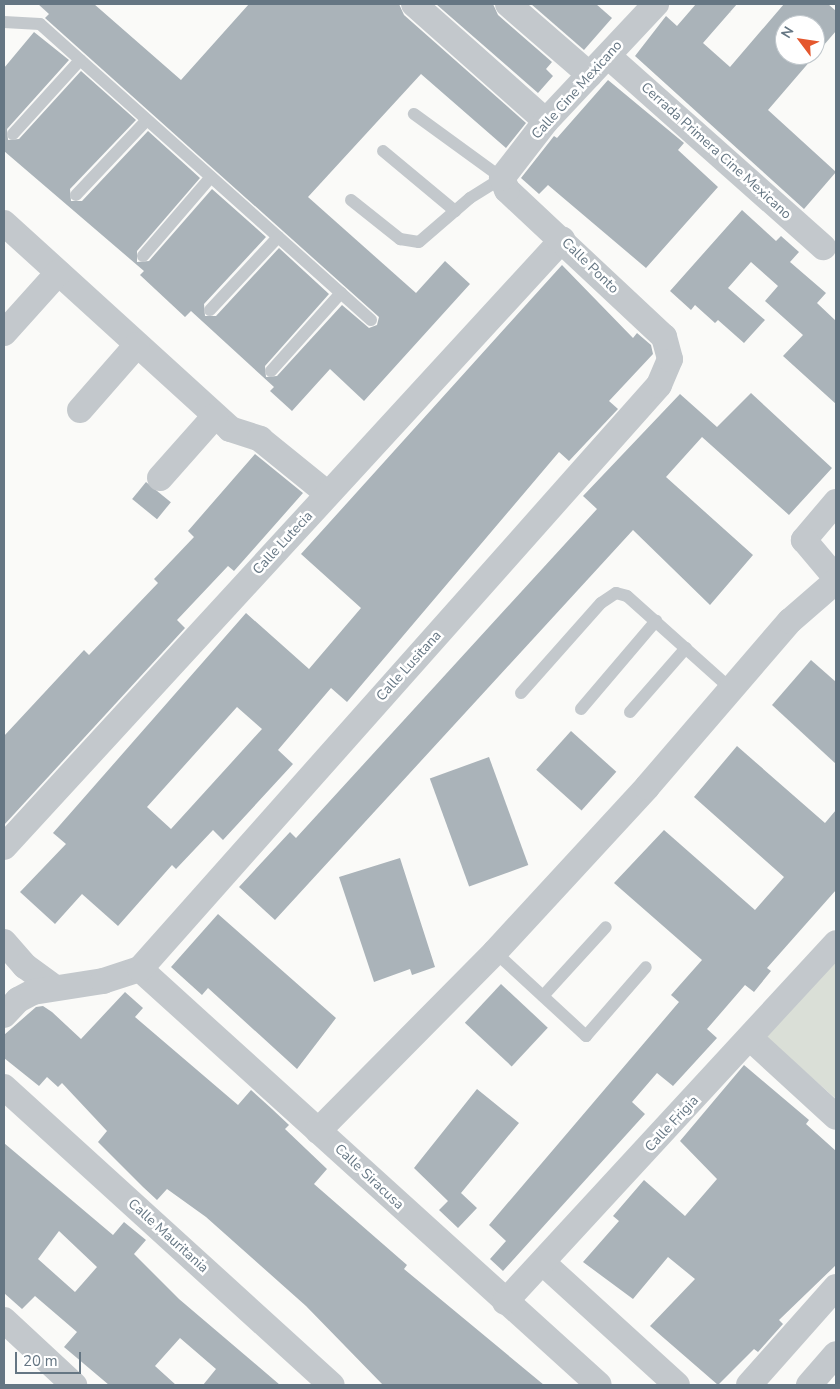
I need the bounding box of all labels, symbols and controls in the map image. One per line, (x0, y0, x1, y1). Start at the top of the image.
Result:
north arrow (775, 15, 825, 65)
text: N (777, 23, 798, 42)
street label: Calle Cine Mexicano (528, 37, 626, 143)
street label: Cerrada Primera Cine Mexicano (637, 79, 795, 223)
street label: Calle Ponto (558, 235, 622, 297)
street label: Calle Lutecia (249, 508, 317, 578)
street label: Calle Lusitana (373, 627, 445, 705)
street label: Calle Frigia (642, 1092, 702, 1156)
street label: Calle Siracusa (331, 1141, 407, 1213)
street label: Calle Mauritania (124, 1196, 212, 1276)
scale bar (18, 1342, 84, 1374)
text: 20 m (23, 1351, 58, 1371)

